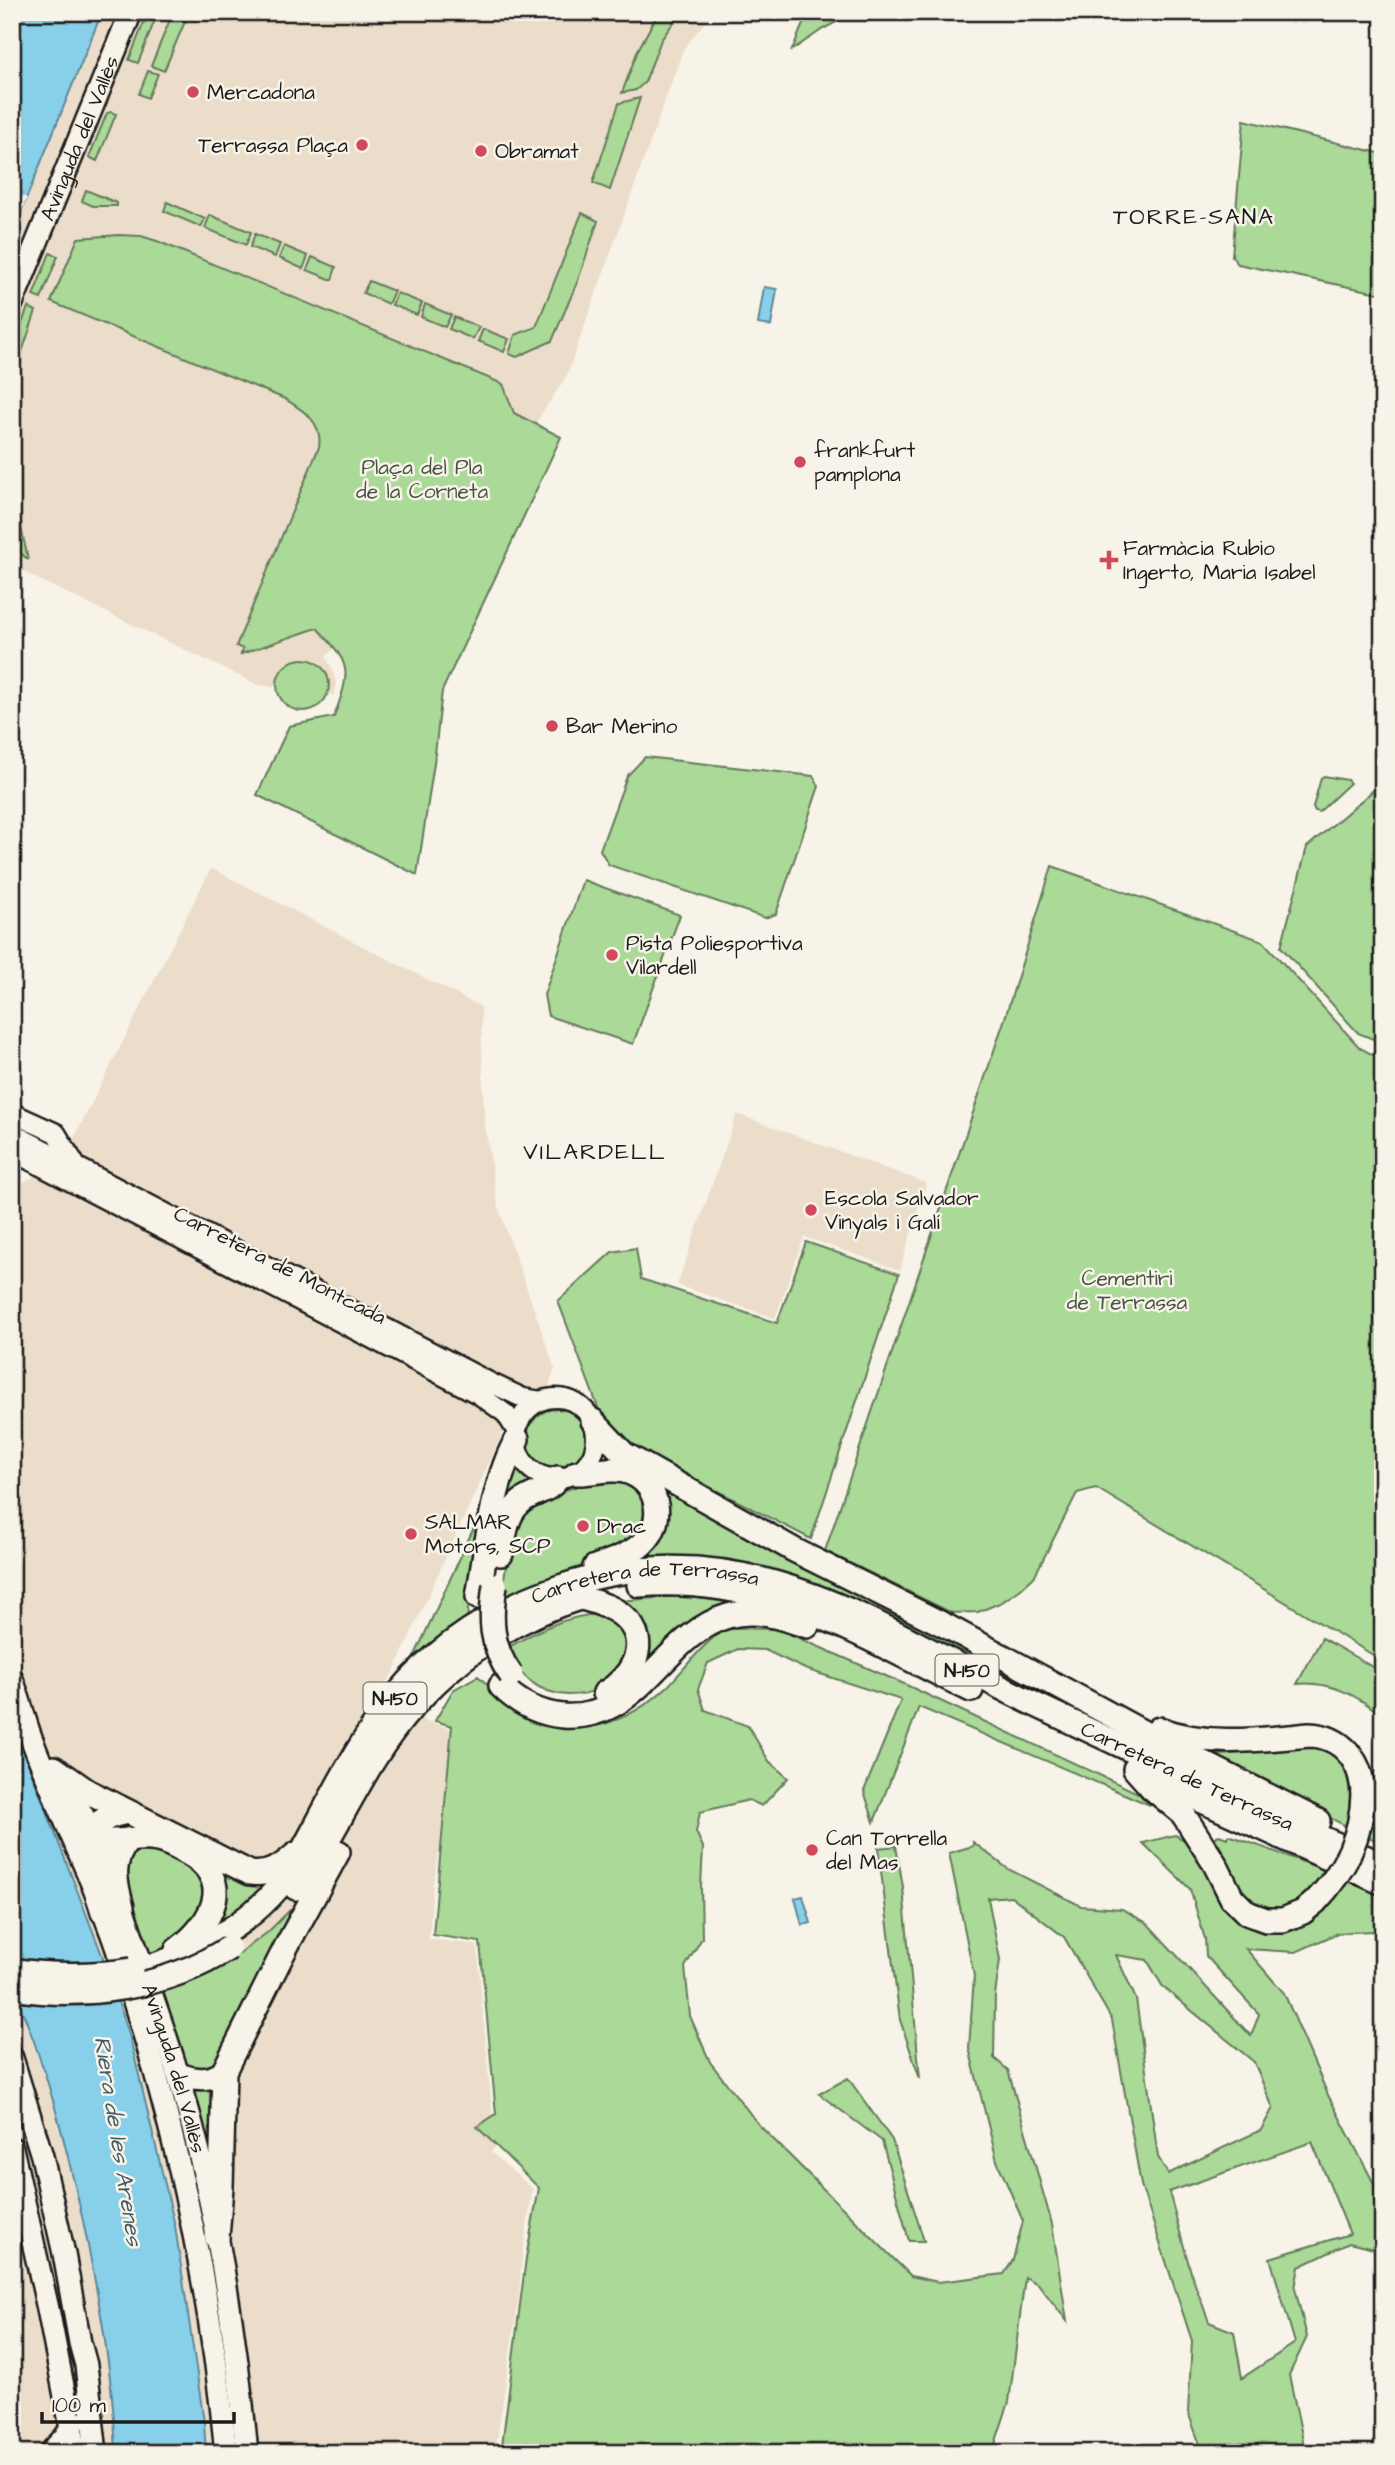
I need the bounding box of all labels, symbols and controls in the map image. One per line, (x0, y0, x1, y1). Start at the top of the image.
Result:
street label: Avinguda del Vallès (33, 52, 127, 225)
place label: Mercadona (207, 78, 315, 107)
marker: Mercadona (185, 84, 201, 100)
place label: Terrassa Plaça (198, 131, 348, 160)
marker: Terrassa Plaça (354, 137, 370, 153)
place label: Obramat (495, 137, 579, 166)
marker: Obramat (473, 143, 489, 159)
district label: TORRE-SANA (1113, 201, 1275, 233)
place label: frankfurt pamplona (814, 436, 916, 490)
park label: Plaça del Pla de la Corneta (356, 453, 488, 506)
marker: frankfurt pamplona (792, 454, 808, 470)
place label: Farmàcia Rubio Ingerto, Maria Isabel (1123, 534, 1316, 589)
marker: Farmàcia Rubio Ingerto, Maria Isabel (1101, 552, 1117, 568)
place label: Bar Merino (566, 712, 678, 741)
marker: Bar Merino (544, 718, 560, 734)
place label: Pista Poliesportiva Vilardell (626, 929, 803, 982)
marker: Pista Poliesportiva Vilardell (604, 947, 620, 963)
district label: VILARDELL (523, 1136, 667, 1168)
place label: Escola Salvador Vinyals i Galí (825, 1184, 979, 1239)
street label: Carretera de Montcada (169, 1199, 391, 1332)
marker: Escola Salvador Vinyals i Galí (803, 1202, 819, 1218)
park label: Cementiri de Terrassa (1067, 1264, 1188, 1317)
place label: SALMAR Motors, SCP (425, 1508, 551, 1561)
place label: Drac (597, 1512, 646, 1541)
marker: Drac (575, 1518, 591, 1534)
marker: SALMAR Motors, SCP (403, 1526, 419, 1542)
street label: Carretera de Terrassa (527, 1554, 762, 1611)
road number: N-150 (936, 1654, 998, 1686)
road number: N-150 (364, 1682, 426, 1714)
street label: Carretera de Terrassa (1076, 1714, 1298, 1838)
place label: Can Torrella del Mas (826, 1824, 947, 1877)
marker: Can Torrella del Mas (804, 1842, 820, 1858)
street label: Avinguda del Vallès (134, 1980, 213, 2156)
water label: Riera de les Arenes (86, 2034, 151, 2250)
scale bar (42, 2381, 234, 2425)
text: 100 m (52, 2391, 107, 2420)

